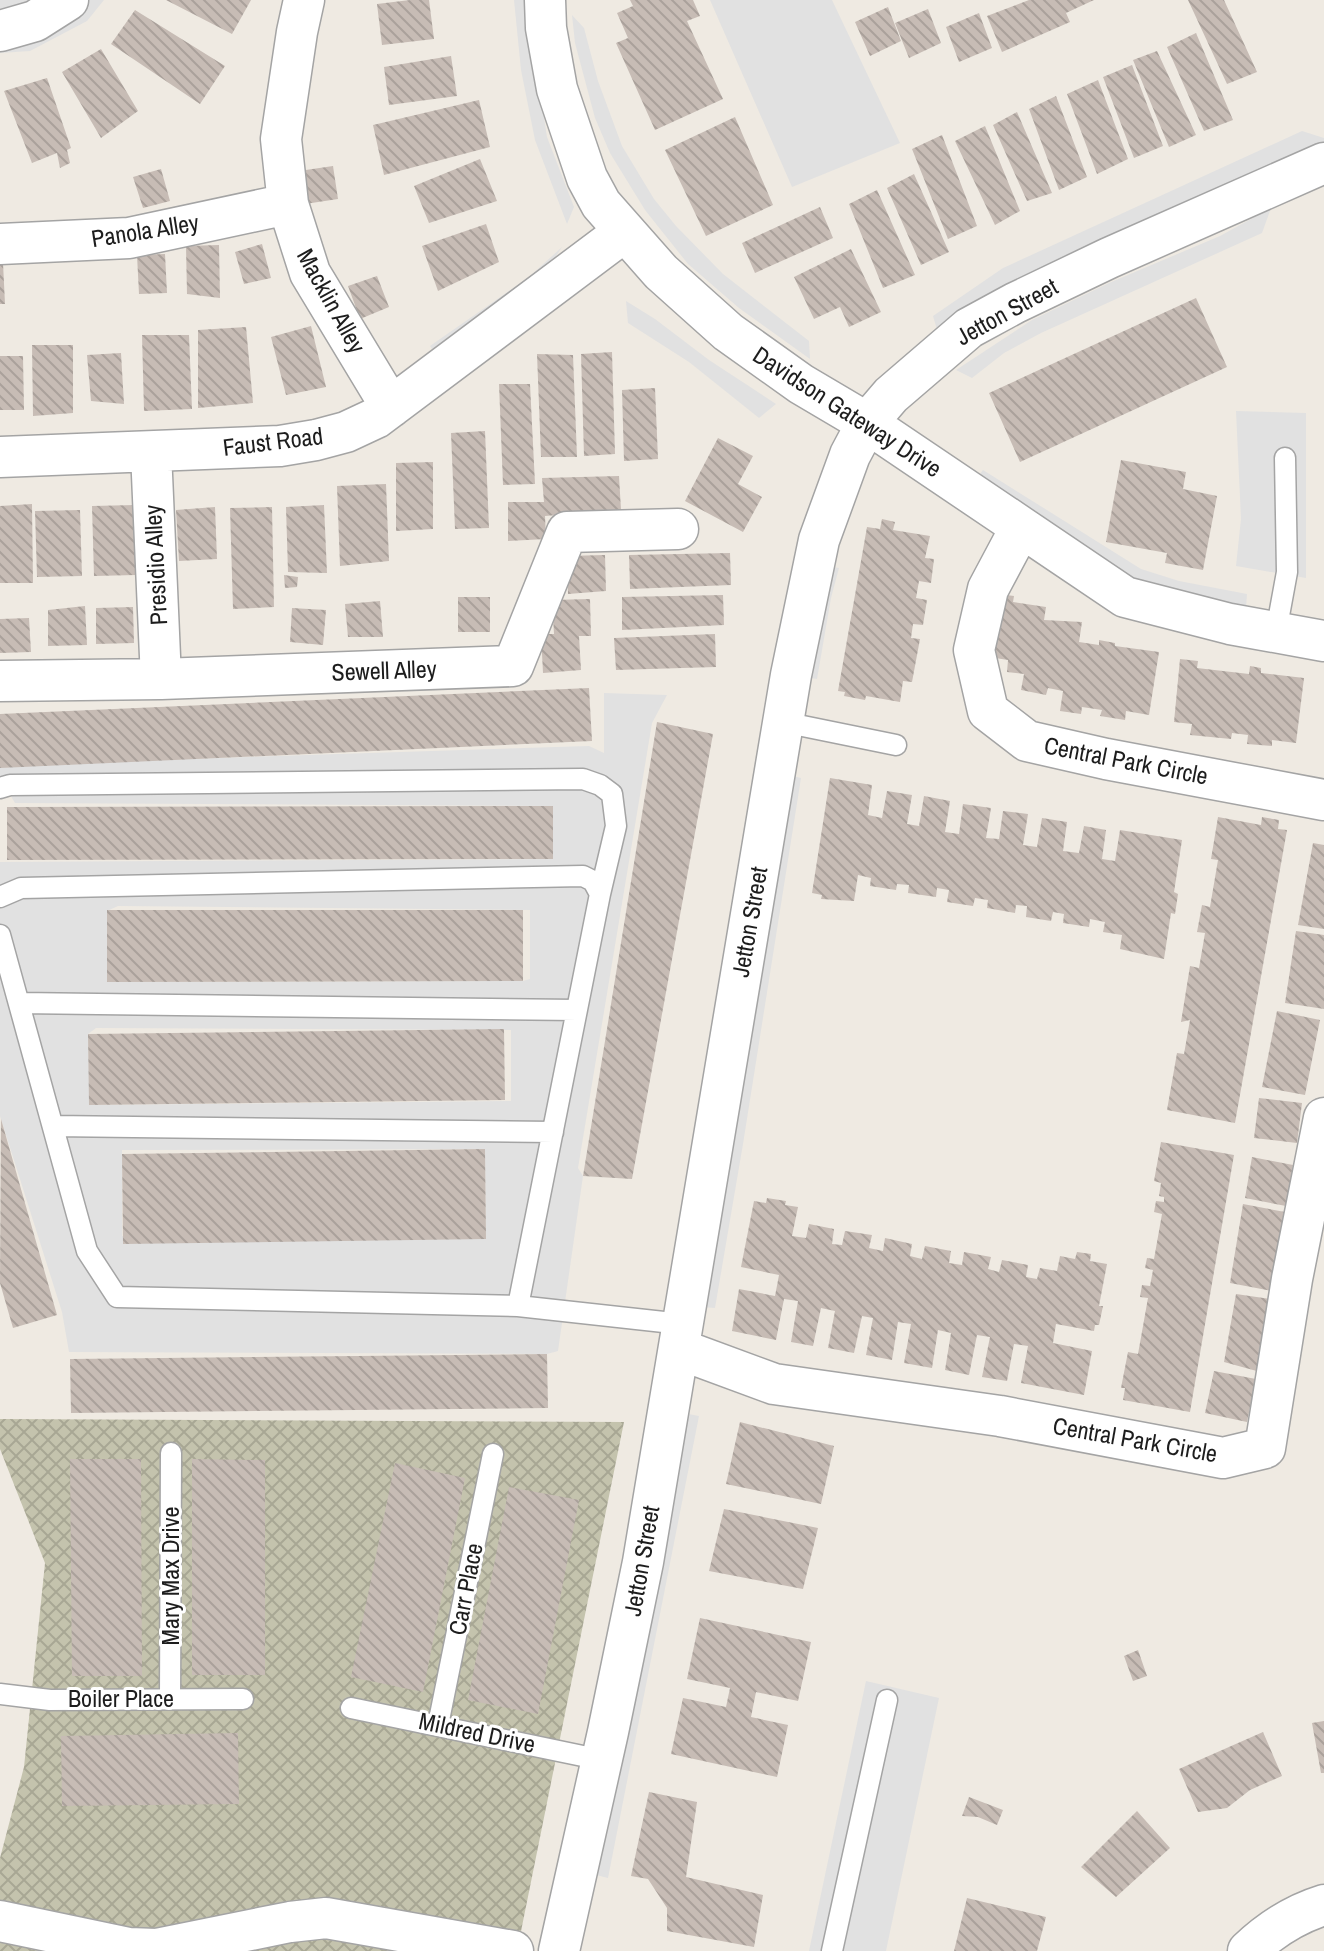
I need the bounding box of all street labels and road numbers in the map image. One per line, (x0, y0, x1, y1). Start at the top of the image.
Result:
street label: Panola Alley (89, 206, 201, 254)
street label: Macklin Alley (290, 243, 374, 359)
street label: Jetton Street (950, 270, 1064, 352)
street label: Davidson Gateway Drive (747, 338, 948, 484)
street label: Faust Road (221, 419, 325, 463)
street label: Presidio Alley (136, 504, 174, 626)
street label: Sewell Alley (331, 652, 437, 688)
street label: Central Park Circle (1042, 728, 1211, 792)
street label: Jetton Street (724, 864, 775, 980)
street label: Central Park Circle (1051, 1409, 1220, 1469)
street label: Jetton Street (616, 1503, 667, 1619)
street label: Mary Max Drive (154, 1507, 186, 1645)
street label: Carr Place (440, 1540, 490, 1637)
street label: Boiler Place (68, 1682, 174, 1714)
street label: Mildred Drive (416, 1704, 538, 1760)

